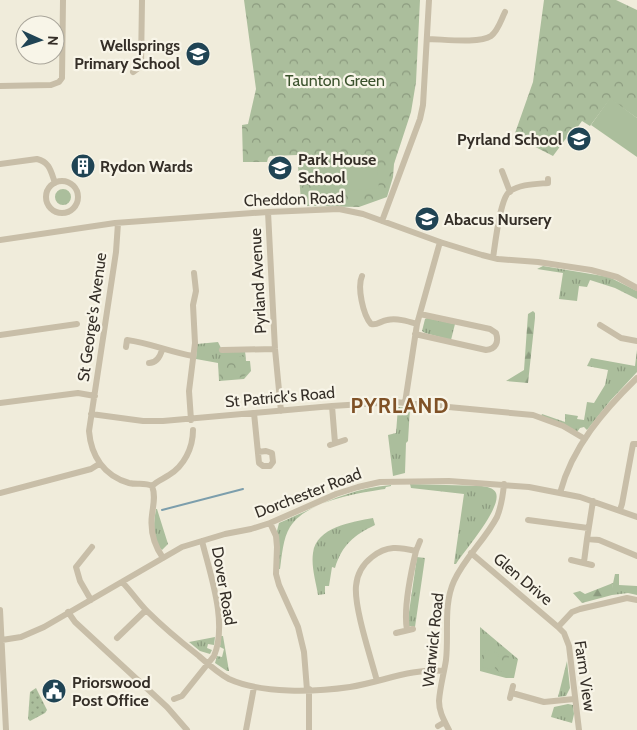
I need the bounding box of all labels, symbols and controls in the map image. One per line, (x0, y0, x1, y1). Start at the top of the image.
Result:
north arrow (15, 15, 65, 65)
text: N (44, 35, 62, 46)
place label: Wellsprings Primary School (74, 36, 180, 73)
school or university icon: Wellsprings Primary School (185, 41, 211, 67)
park label: Taunton Green (285, 71, 385, 90)
school or university icon: Pyrland School (566, 126, 592, 152)
place label: Pyrland School (457, 130, 562, 149)
place label: Park House School (298, 150, 376, 187)
building icon: Rydon Wards (70, 153, 96, 179)
school or university icon: Park House School (267, 155, 293, 181)
place label: Rydon Wards (100, 157, 193, 176)
street label: Cheddon Road (243, 188, 345, 210)
school or university icon: Abacus Nursery (414, 206, 440, 232)
place label: Abacus Nursery (444, 210, 552, 229)
street label: Pyrland Avenue (246, 228, 270, 334)
street label: St George's Avenue (74, 251, 110, 383)
street label: St Patrick's Road (224, 383, 336, 411)
district label: PYRLAND (351, 393, 449, 418)
street label: Dorchester Road (252, 464, 364, 522)
street label: Dover Road (208, 545, 240, 627)
street label: Glen Drive (490, 549, 556, 609)
street label: Warwick Road (419, 592, 447, 688)
street label: Farm View (571, 639, 599, 713)
place label: Priorswood Post Office (72, 673, 151, 710)
public building icon: Priorswood Post Office (41, 678, 67, 704)

